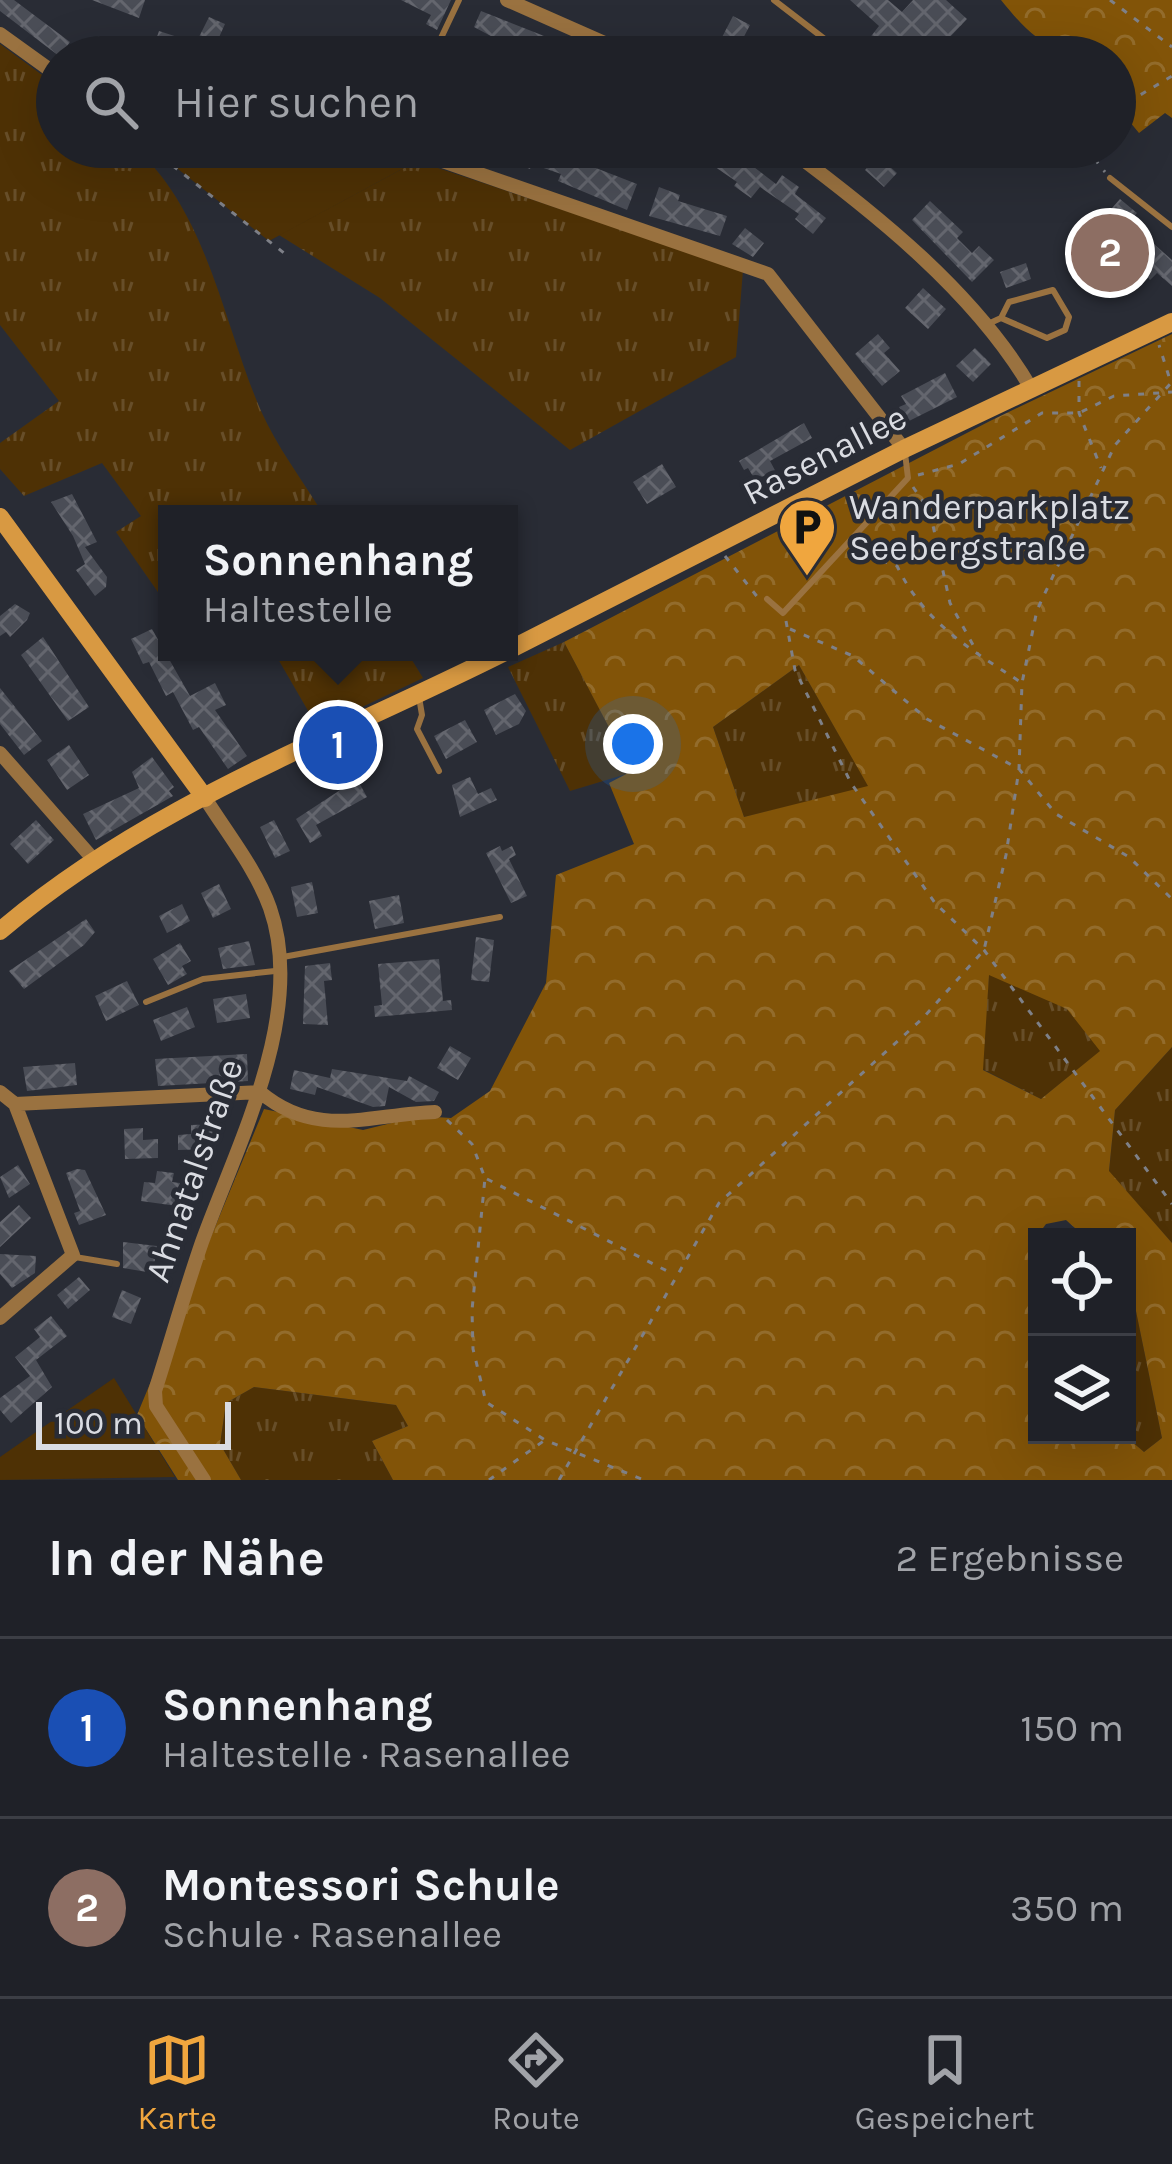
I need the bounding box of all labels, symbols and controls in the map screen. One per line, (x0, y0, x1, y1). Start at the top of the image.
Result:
search box (36, 36, 1136, 168)
icon: search (78, 69, 144, 135)
text: Hier suchen (174, 76, 419, 128)
pin: 2 (1071, 208, 1149, 298)
street label: Rasenallee (736, 396, 913, 514)
place label: Wanderparkplatz Seebergstraße (849, 486, 1130, 569)
parking icon: Wanderparkplatz Seebergstraße (776, 496, 838, 578)
popup (158, 505, 518, 661)
text: Sonnenhang (203, 534, 473, 586)
text: Haltestelle (203, 586, 393, 632)
pin: 1 (299, 700, 377, 790)
your location (603, 714, 663, 774)
street label: Ahnatalstraße (136, 1053, 252, 1287)
map controls (1028, 1228, 1136, 1444)
button: locate (1028, 1228, 1136, 1336)
button: layers (1028, 1336, 1136, 1444)
scale bar (36, 1396, 231, 1449)
text: 100 m (54, 1404, 143, 1442)
text: In der Nähe (48, 1528, 325, 1588)
text: 2 Ergebnisse (895, 1535, 1124, 1581)
text: Sonnenhang (162, 1679, 433, 1731)
text: 1 (80, 1705, 94, 1751)
text: 150 m (1020, 1705, 1124, 1751)
text: Haltestelle · Rasenallee (162, 1731, 570, 1777)
text: Montessori Schule (162, 1859, 560, 1911)
text: 2 (75, 1885, 99, 1931)
text: 350 m (1010, 1885, 1124, 1931)
text: Schule · Rasenallee (162, 1911, 502, 1957)
tab: Karte (138, 2027, 217, 2137)
tab: Route (492, 2027, 580, 2137)
tab: Gespeichert (855, 2027, 1034, 2137)

